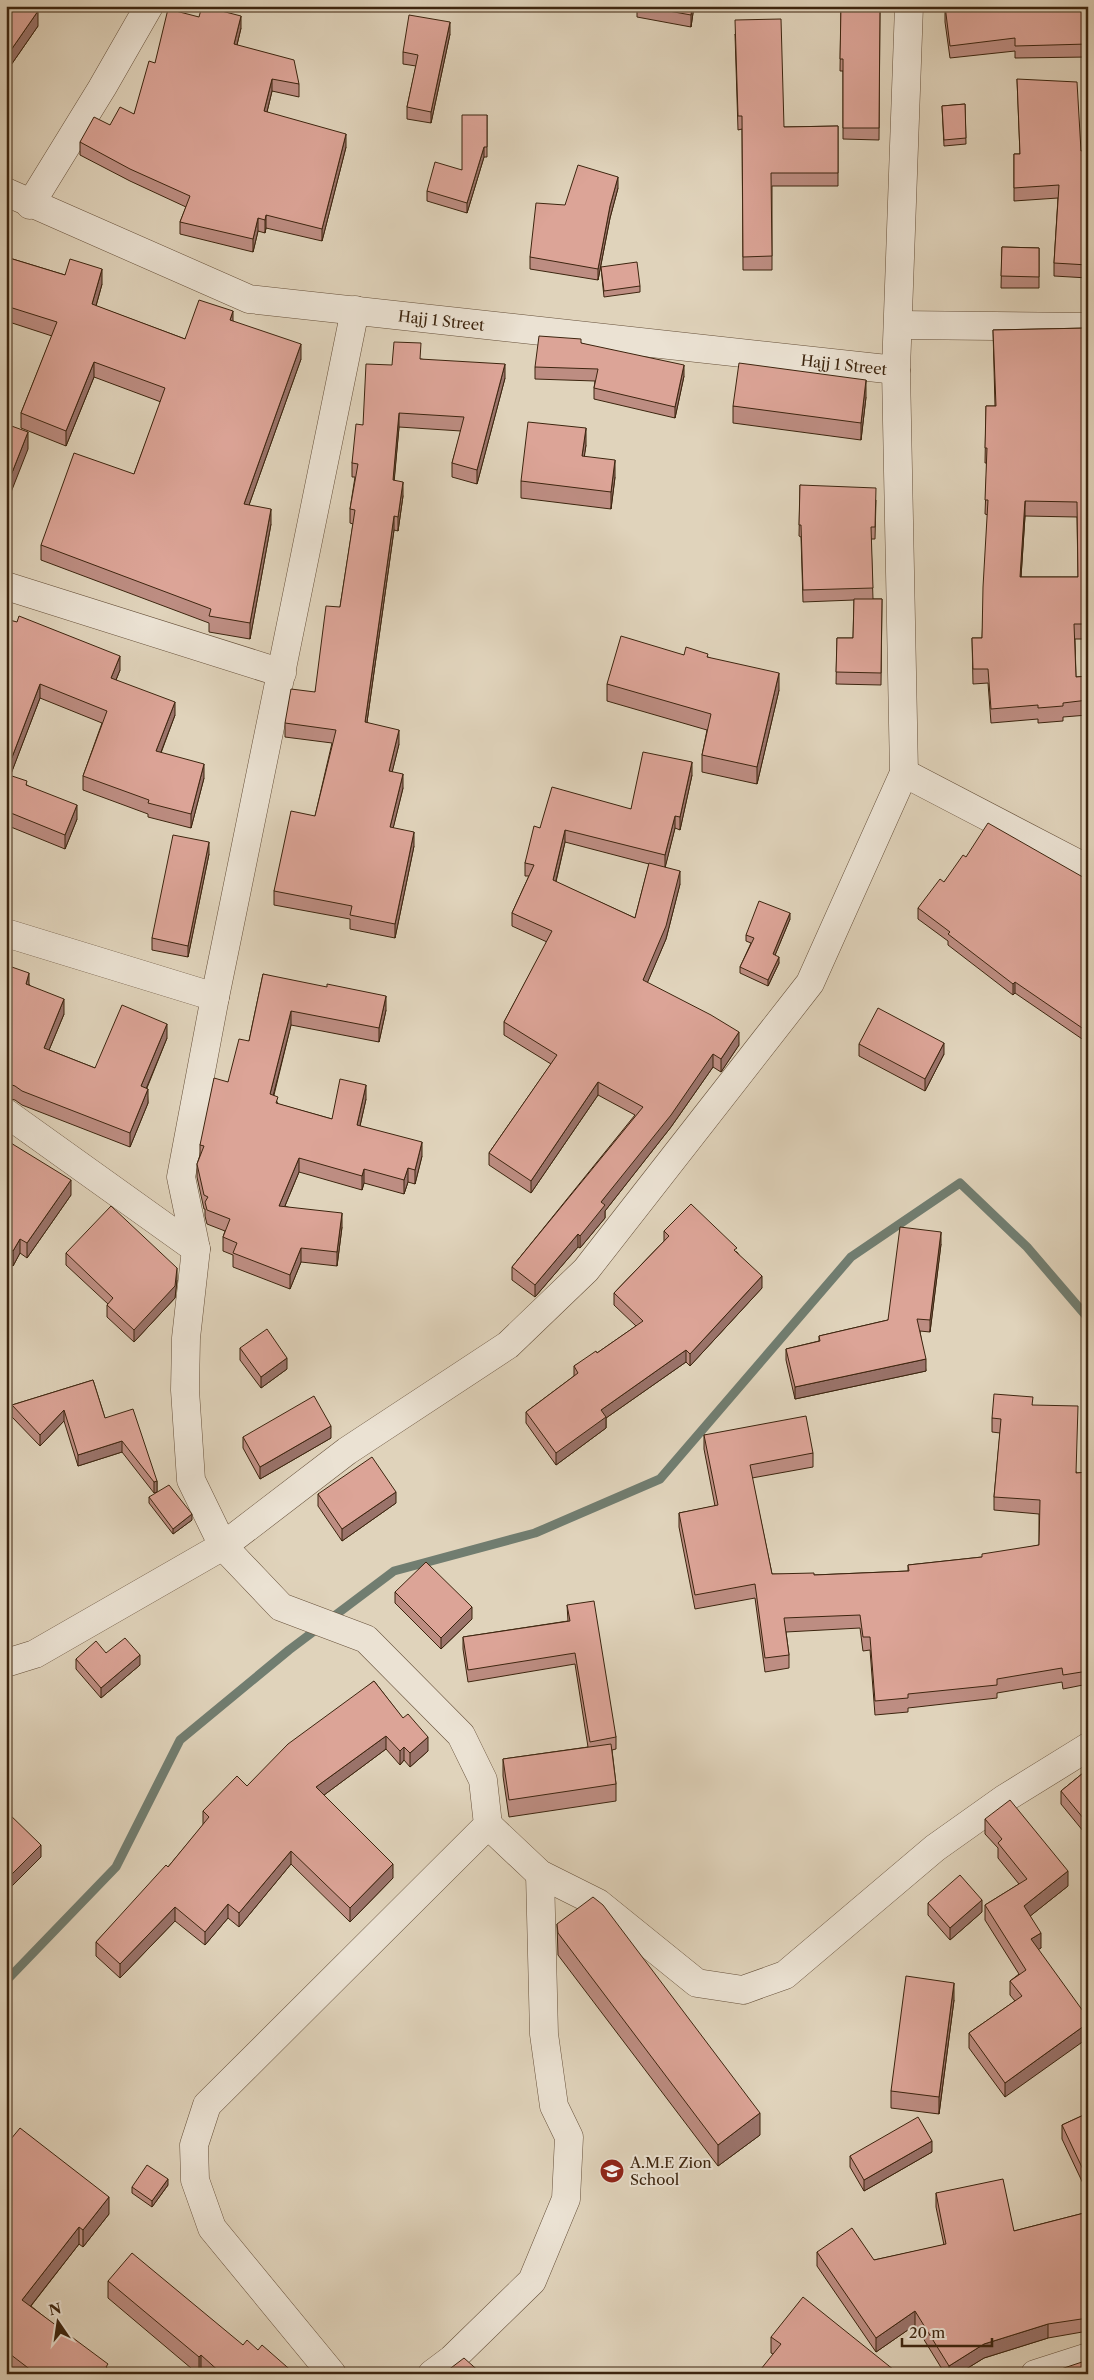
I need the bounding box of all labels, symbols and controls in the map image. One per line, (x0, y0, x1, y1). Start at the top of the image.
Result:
street label: Hajj 1 Street (397, 306, 486, 334)
street label: Hajj 1 Street (800, 350, 889, 379)
place label: A.M.E Zion School (629, 2153, 712, 2189)
school or university icon: A.M.E Zion School (599, 2158, 625, 2184)
north arrow (32, 2298, 82, 2348)
text: N (47, 2299, 63, 2319)
scale bar (902, 2315, 992, 2347)
text: 20 m (909, 2323, 945, 2342)

